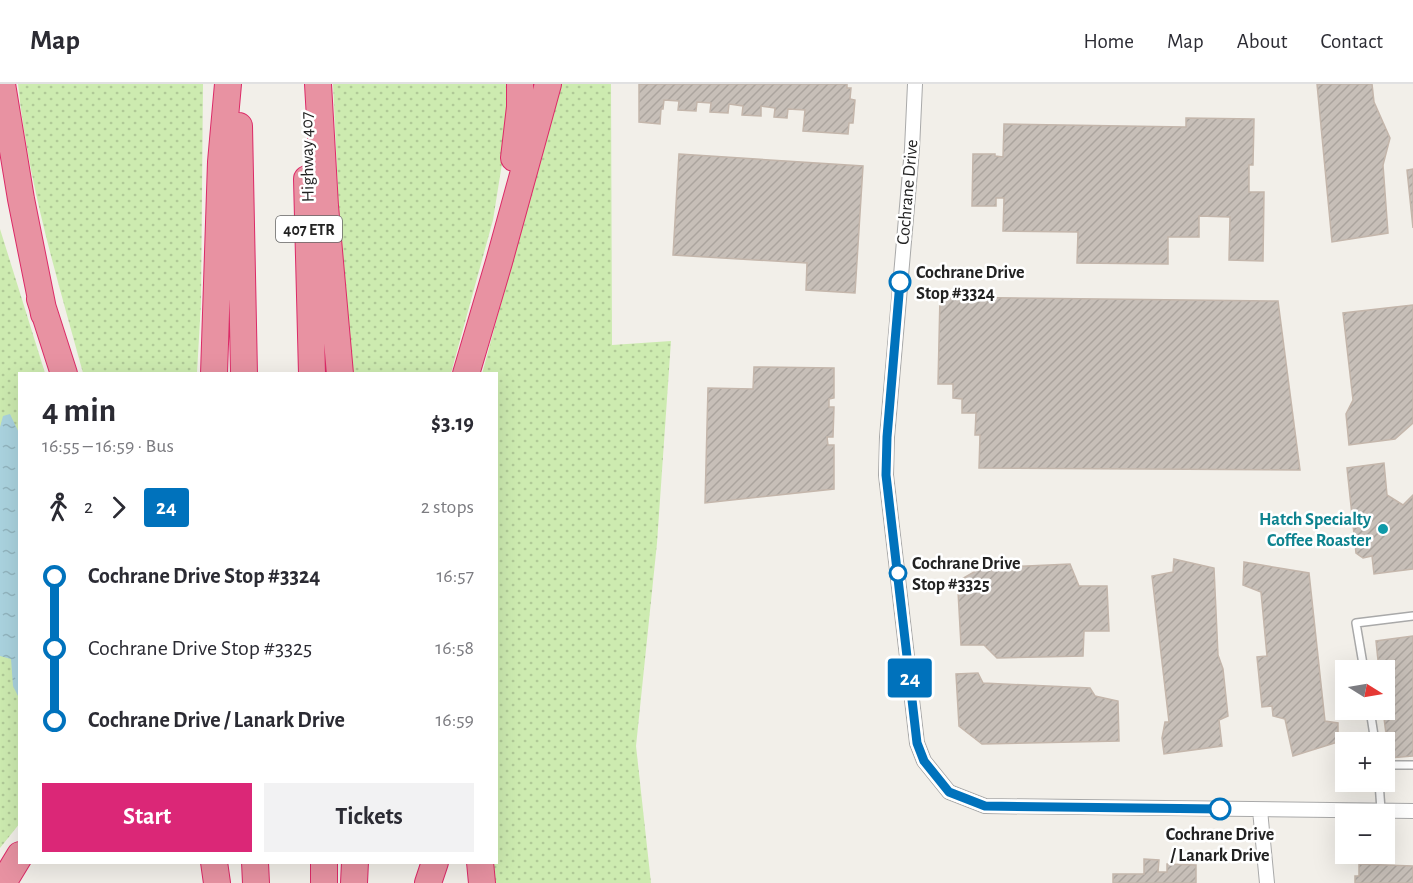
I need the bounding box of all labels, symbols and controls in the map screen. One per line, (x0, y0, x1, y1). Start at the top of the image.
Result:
text: Map (30, 27, 80, 55)
text: Home (1083, 31, 1134, 52)
text: Map (1167, 31, 1204, 52)
text: About (1237, 31, 1287, 52)
text: Contact (1320, 31, 1383, 52)
street label: Highway 407 (298, 111, 318, 202)
street label: Cochrane Drive (894, 139, 922, 246)
road number: 407 ETR (276, 216, 342, 242)
place label: Cochrane Drive Stop #3324 (916, 264, 1025, 303)
marker: Cochrane Drive Stop #3324 (889, 271, 911, 293)
text: 4 min (42, 395, 116, 428)
text: $3.19 (431, 412, 474, 434)
text: 16:55 – 16:59 · Bus (42, 436, 174, 456)
icon: walk (42, 491, 75, 524)
icon: forward (102, 491, 135, 524)
text: 2 (84, 497, 93, 517)
text: 24 (156, 497, 177, 518)
text: 2 stops (421, 497, 474, 517)
place label: Hatch Specialty Coffee Roaster (1259, 511, 1372, 550)
marker: Hatch Specialty Coffee Roaster (1376, 522, 1390, 536)
place label: Cochrane Drive Stop #3325 (912, 555, 1021, 594)
marker: Cochrane Drive Stop #3325 (889, 564, 907, 582)
text: Cochrane Drive Stop #3324 (88, 565, 320, 587)
text: 16:57 (436, 566, 474, 586)
text: Cochrane Drive Stop #3325 (88, 637, 312, 659)
text: 16:58 (435, 638, 474, 658)
line badge: 24 (883, 658, 937, 698)
north arrow (1335, 660, 1395, 720)
map controls (1335, 660, 1395, 864)
text: 24 (900, 668, 920, 689)
text: Cochrane Drive / Lanark Drive (88, 709, 345, 731)
text: 16:59 (435, 710, 474, 730)
button: + (1335, 732, 1395, 792)
button: Start (42, 783, 252, 852)
button: Tickets (264, 783, 474, 852)
marker: Cochrane Drive / Lanark Drive (1209, 798, 1231, 820)
button: − (1335, 804, 1395, 864)
place label: Cochrane Drive / Lanark Drive (1166, 826, 1274, 865)

